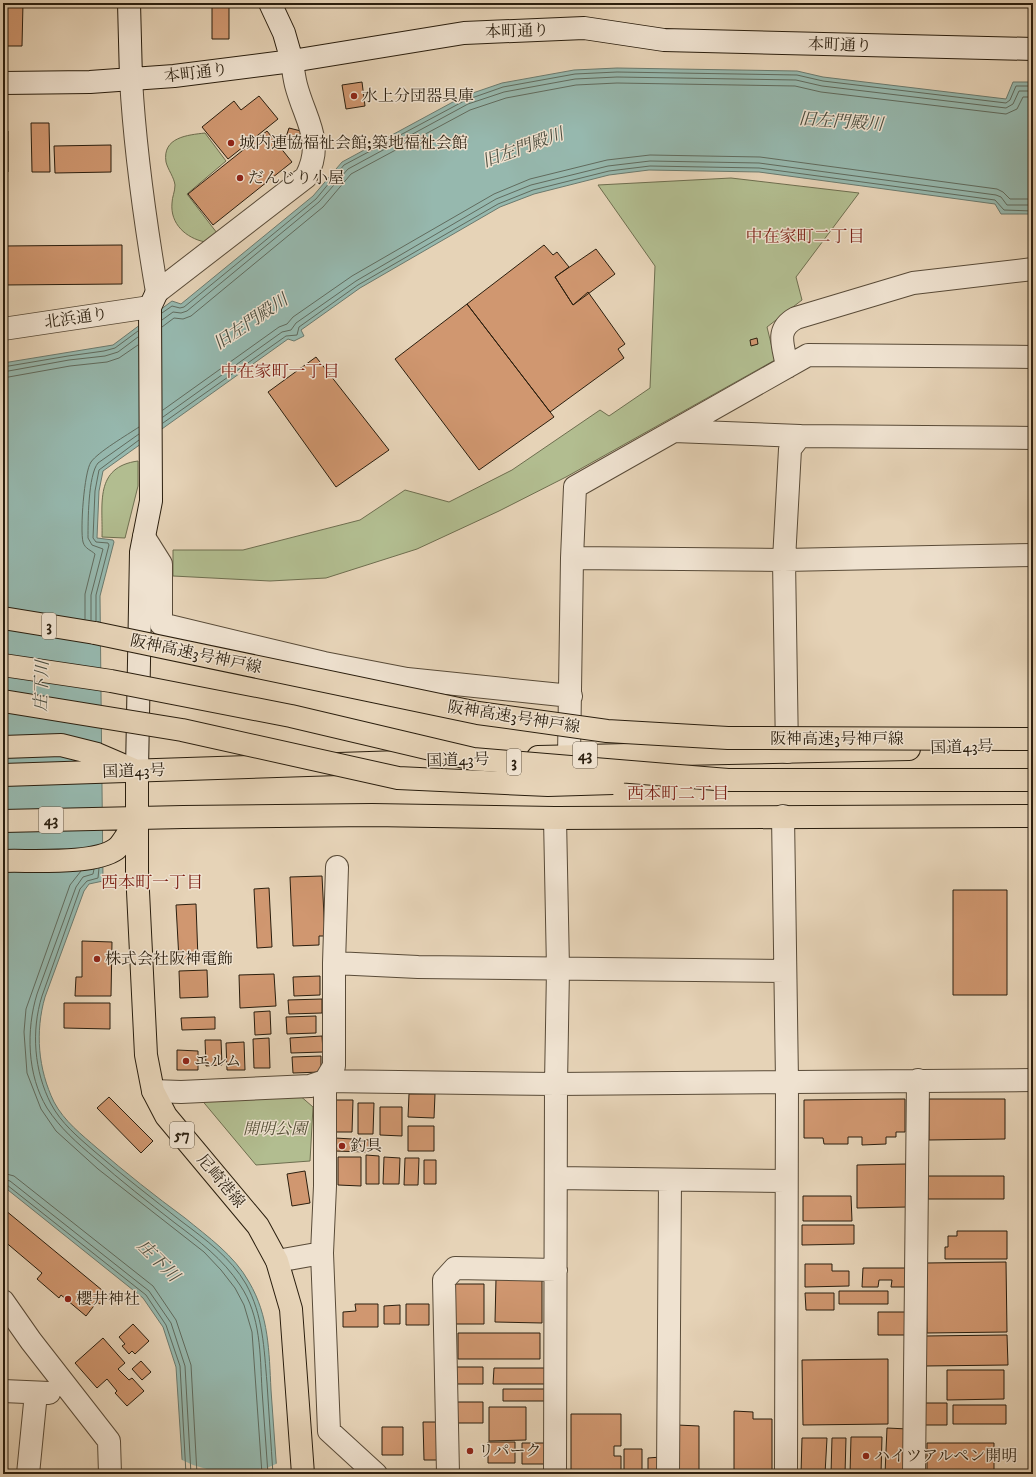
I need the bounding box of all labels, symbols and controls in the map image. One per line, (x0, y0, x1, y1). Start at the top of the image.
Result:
street label: 本町通り (485, 20, 549, 42)
street label: 本町通り (808, 34, 872, 56)
street label: 本町通り (163, 59, 229, 87)
place label: 水上分団器具庫 (362, 86, 474, 106)
marker: 水上分団器具庫 (349, 91, 359, 101)
water label: 旧左門殿川 (798, 108, 886, 136)
water label: 旧左門殿川 (479, 122, 569, 173)
place label: 城内連協福祉会館;築地福祉会館 (239, 133, 468, 153)
marker: 城内連協福祉会館;築地福祉会館 (226, 138, 236, 148)
place label: だんじり小屋 (248, 168, 344, 188)
marker: だんじり小屋 (235, 173, 245, 183)
district label: 中在家町二丁目 (746, 226, 865, 248)
water label: 旧左門殿川 (210, 288, 294, 355)
street label: 北浜通り (43, 304, 109, 332)
district label: 中在家町一丁目 (221, 361, 340, 383)
road number: 3 (42, 613, 56, 639)
street label: 阪神高速3号神戸線 (128, 630, 264, 678)
water label: 庄下川 (30, 658, 54, 712)
street label: 阪神高速3号神戸線 (446, 697, 582, 737)
street label: 阪神高速3号神戸線 (770, 729, 904, 749)
street label: 国道43号 (930, 736, 994, 758)
road number: 43 (573, 742, 597, 768)
street label: 国道43号 (426, 749, 490, 771)
road number: 3 (507, 749, 521, 775)
street label: 国道43号 (102, 760, 166, 782)
district label: 西本町二丁目 (627, 783, 729, 805)
road number: 43 (39, 807, 63, 833)
district label: 西本町一丁目 (101, 872, 203, 894)
place label: 株式会社阪神電飾 (105, 949, 233, 969)
marker: 株式会社阪神電飾 (92, 954, 102, 964)
place label: エルム (194, 1051, 241, 1071)
marker: エルム (181, 1056, 191, 1066)
park label: 開明公園 (243, 1119, 310, 1139)
road number: 57 (170, 1122, 194, 1148)
place label: 釣具 (350, 1136, 382, 1156)
marker: 釣具 (337, 1141, 347, 1151)
street label: 尼崎港線 (193, 1150, 249, 1212)
water label: 庄下川 (132, 1235, 185, 1288)
place label: 櫻井神社 (76, 1289, 140, 1309)
marker: 櫻井神社 (63, 1294, 73, 1304)
place label: リパーク (478, 1441, 542, 1461)
marker: リパーク (465, 1446, 475, 1456)
place label: ハイツアルペン開明 (874, 1446, 1017, 1466)
marker: ハイツアルペン開明 (861, 1451, 871, 1461)

